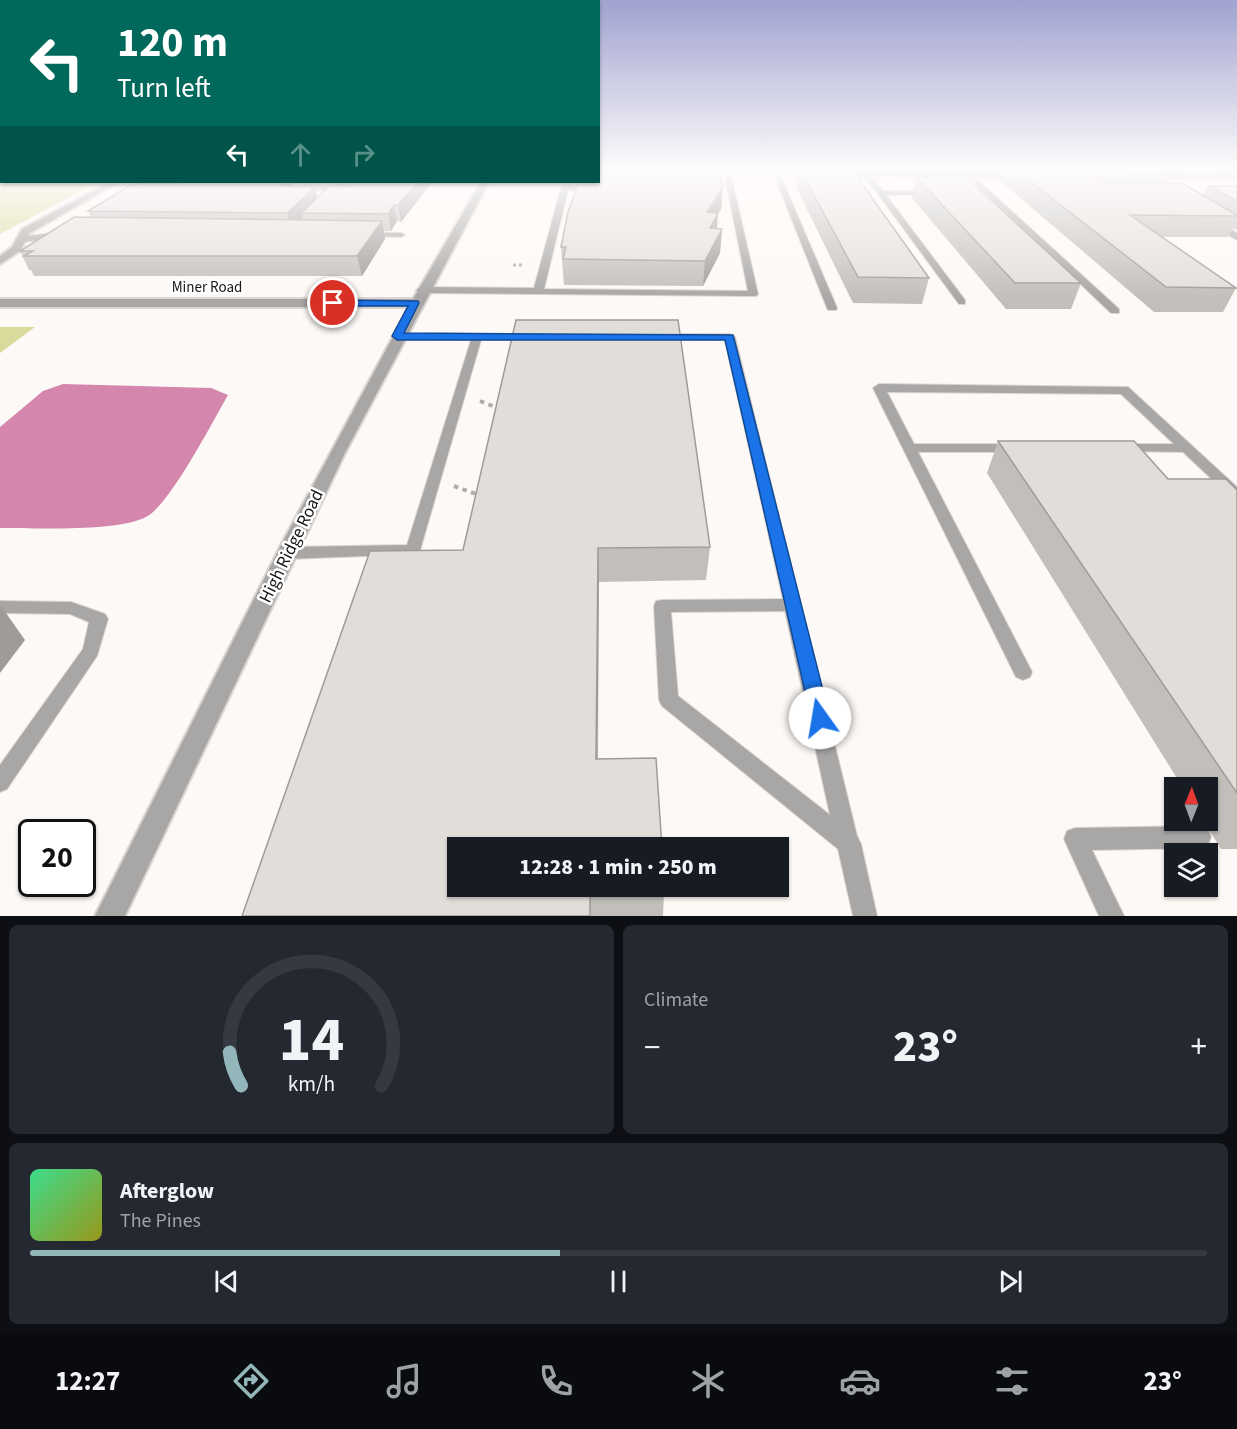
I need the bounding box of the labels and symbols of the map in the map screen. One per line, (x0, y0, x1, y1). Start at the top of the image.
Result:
street label: Miner Road (172, 277, 242, 298)
pin (307, 277, 358, 328)
street label: High Ridge Road (253, 485, 330, 607)
position arrow (788, 686, 852, 750)
north arrow (1164, 777, 1218, 831)
speed limit sign: 20 (18, 819, 96, 897)

